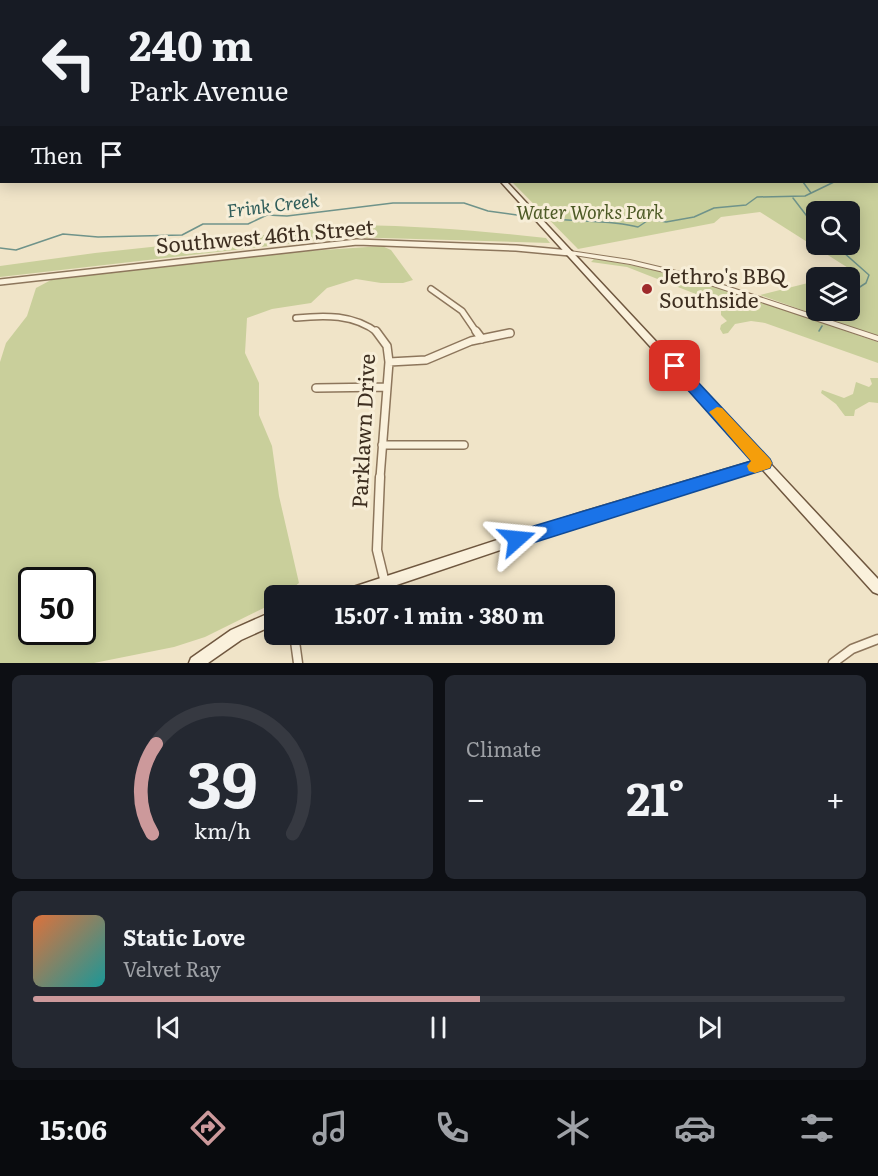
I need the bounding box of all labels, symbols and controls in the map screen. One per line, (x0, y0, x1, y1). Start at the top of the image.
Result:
text: 240 m (129, 12, 253, 74)
icon: left (30, 24, 108, 102)
text: Park Avenue (129, 69, 288, 109)
text: Then (30, 138, 83, 171)
icon: arrive (95, 138, 128, 171)
water label: Frink Creek (225, 185, 321, 224)
park label: Water Works Park (516, 198, 664, 225)
map controls (806, 201, 860, 321)
button: search (806, 201, 860, 255)
street label: Southwest 46th Street (154, 209, 376, 259)
place label: Jethro's BBQ Southside (659, 259, 789, 314)
button: layers (806, 267, 860, 321)
marker: Jethro's BBQ Southside (640, 282, 654, 296)
pin (649, 340, 700, 391)
icon: arrive (658, 349, 691, 382)
street label: Parklawn Drive (342, 353, 381, 509)
position arrow (485, 507, 549, 571)
speed limit sign: 50 (18, 567, 96, 645)
text: 15:07 · 1 min · 380 m (335, 598, 544, 631)
text: Climate (466, 733, 541, 763)
text: 39 (187, 735, 258, 827)
text: 21° (626, 763, 685, 830)
text: − (466, 772, 485, 821)
text: + (826, 772, 845, 821)
text: km/h (194, 814, 251, 846)
text: Static Love (123, 920, 245, 953)
text: Velvet Ray (123, 953, 221, 983)
icon: previous (152, 1011, 185, 1044)
icon: pause (422, 1011, 455, 1044)
icon: next (693, 1011, 726, 1044)
icon: directions (187, 1107, 229, 1149)
icon: music (309, 1107, 351, 1149)
icon: phone (431, 1107, 473, 1149)
icon: climate (552, 1107, 594, 1149)
icon: car (674, 1107, 716, 1149)
icon: filters (796, 1107, 838, 1149)
text: 15:06 (40, 1108, 107, 1148)

